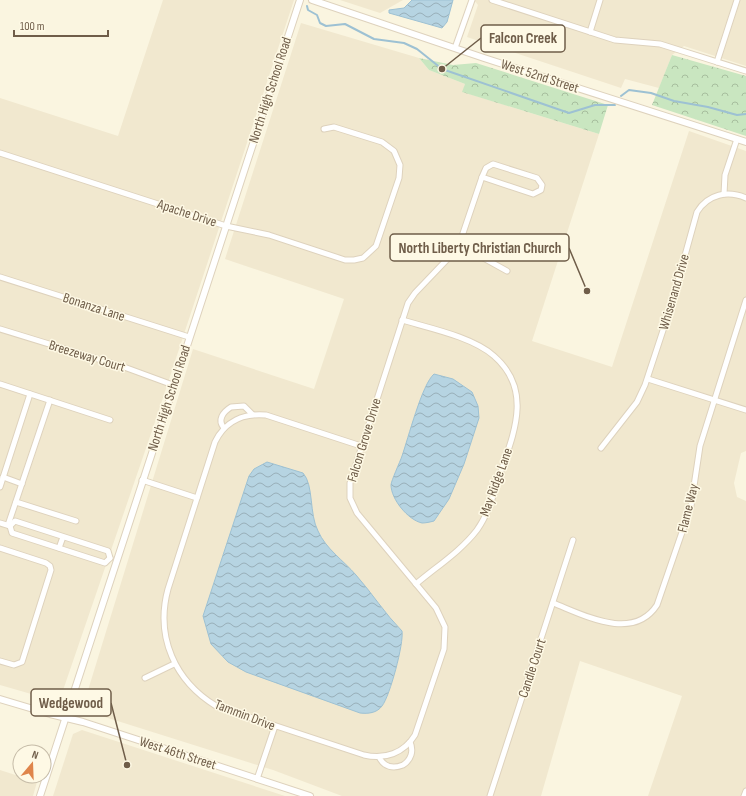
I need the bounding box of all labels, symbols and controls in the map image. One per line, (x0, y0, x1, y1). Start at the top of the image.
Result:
scale bar (14, 12, 108, 38)
text: 100 m (20, 19, 45, 34)
callout: Falcon Creek (481, 25, 565, 52)
text: Falcon Creek (489, 29, 558, 48)
street label: North High School Road (245, 35, 295, 145)
street label: West 52nd Street (499, 55, 581, 97)
street label: Apache Drive (154, 195, 219, 231)
callout: North Liberty Christian Church (390, 234, 569, 261)
text: North Liberty Christian Church (398, 239, 562, 258)
street label: Whisenand Drive (655, 252, 693, 332)
street label: Bonanza Lane (61, 289, 127, 325)
street label: Breezeway Court (47, 336, 127, 376)
street label: North High School Road (144, 343, 194, 453)
street label: Falcon Grove Drive (343, 396, 385, 484)
street label: May Ridge Lane (476, 445, 516, 519)
street label: Flame Way (674, 481, 702, 534)
street label: Candle Court (514, 636, 550, 700)
callout: Wedgewood (31, 689, 111, 716)
text: Wedgewood (39, 694, 103, 713)
street label: Tammin Drive (212, 696, 278, 734)
street label: West 46th Street (137, 733, 219, 773)
north arrow (12, 744, 52, 784)
text: N (30, 748, 40, 762)

